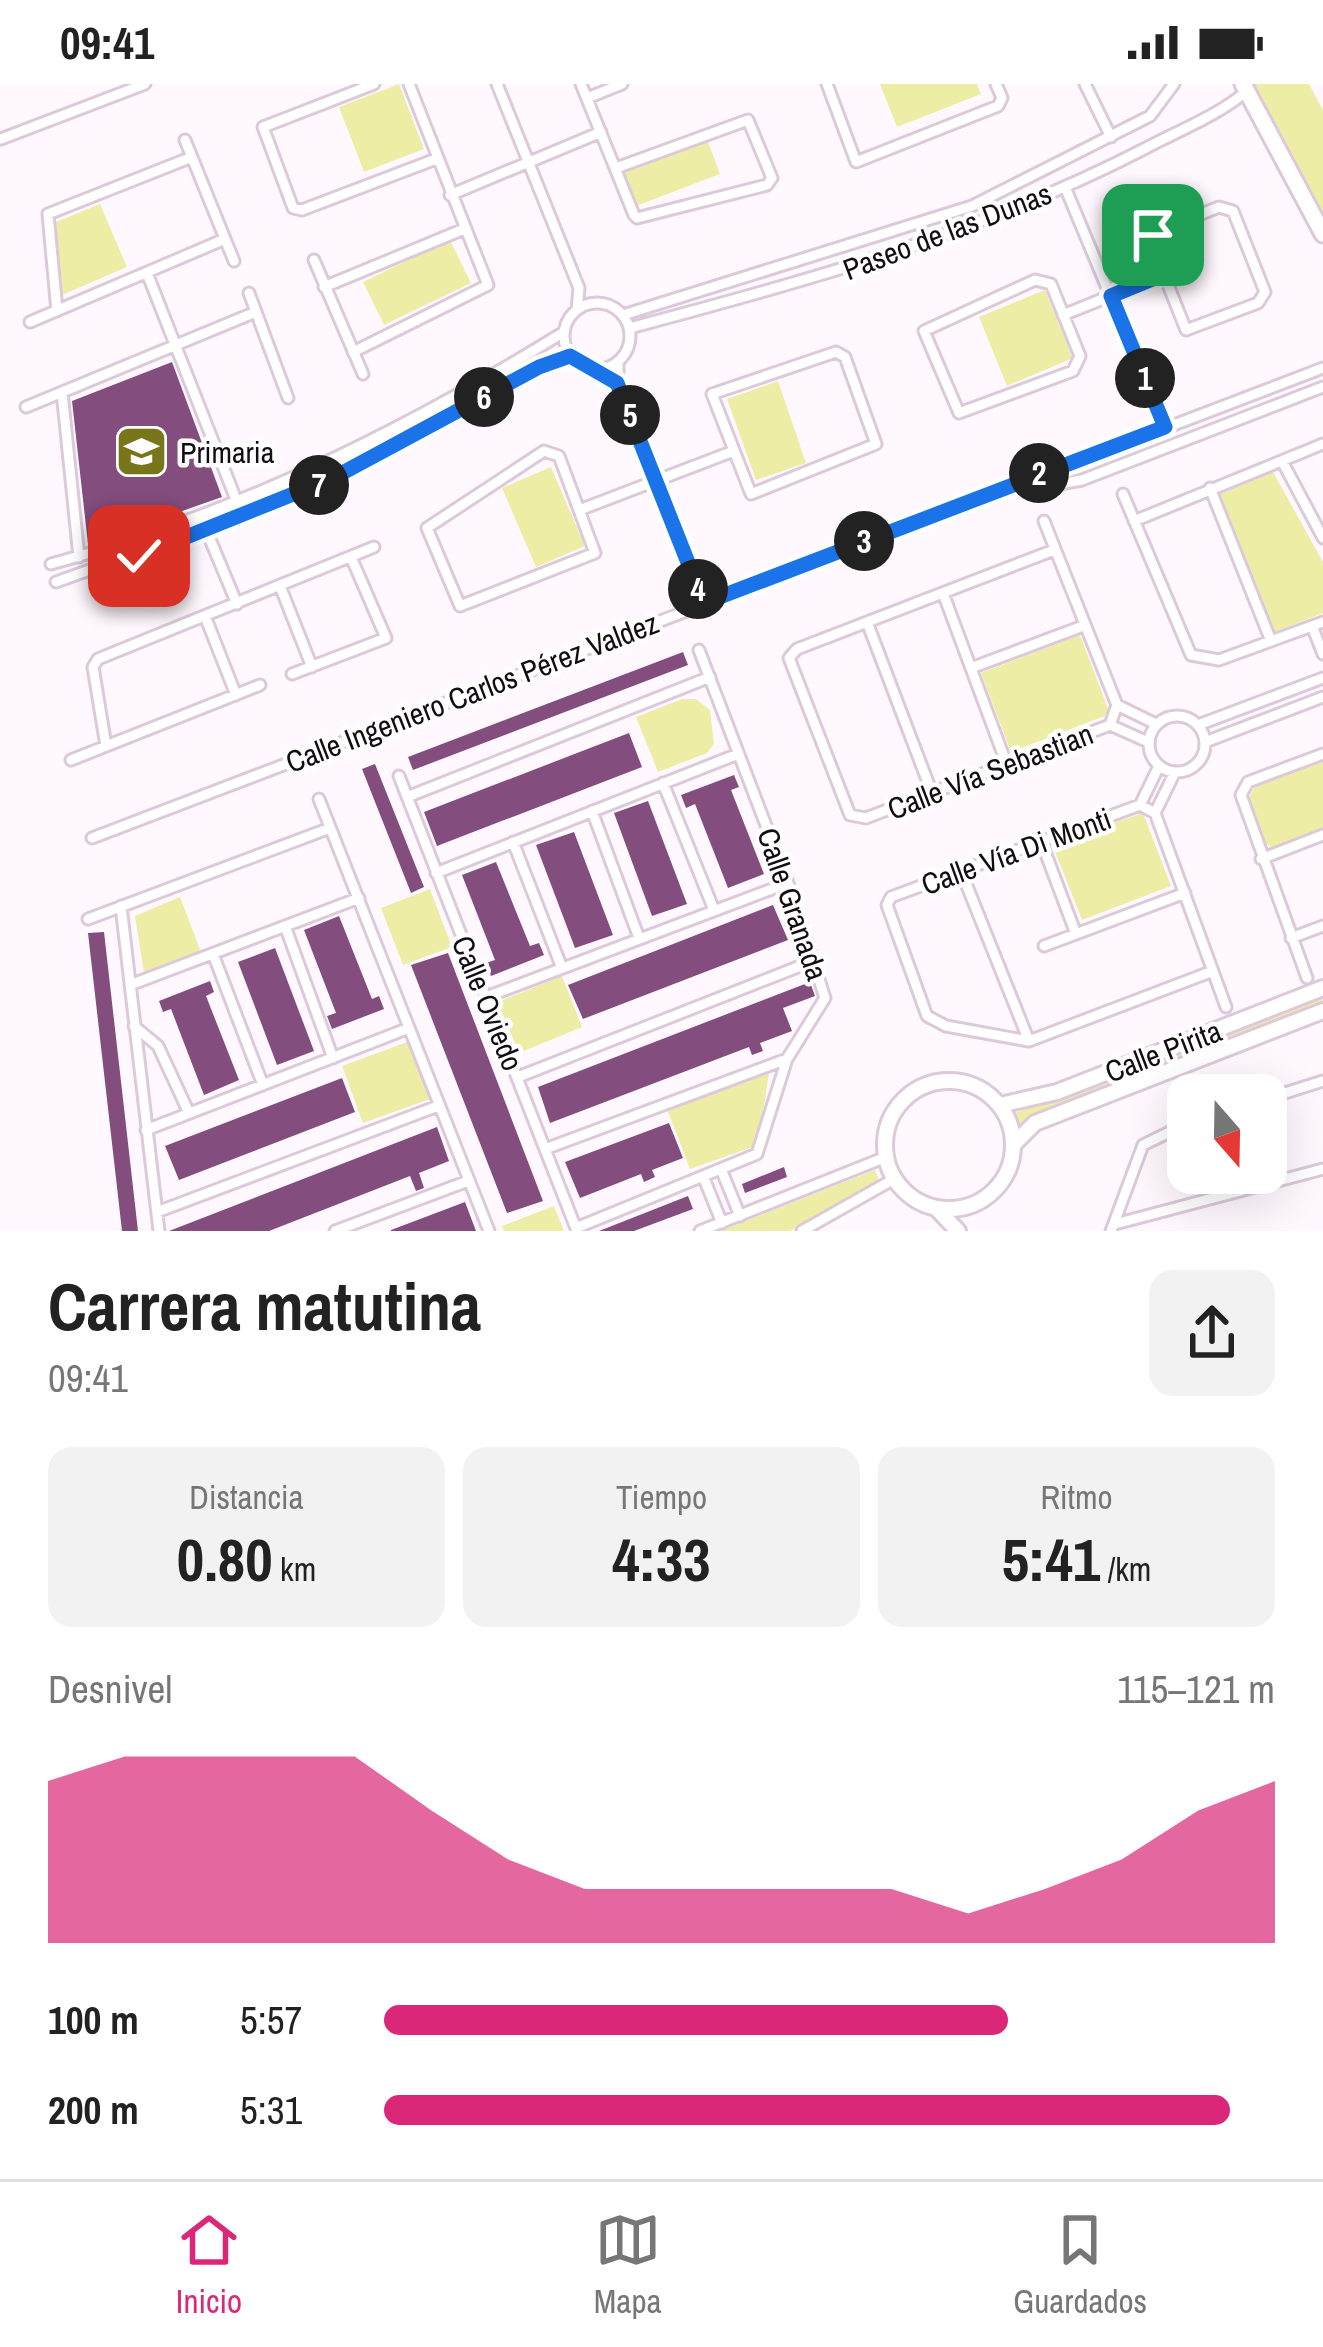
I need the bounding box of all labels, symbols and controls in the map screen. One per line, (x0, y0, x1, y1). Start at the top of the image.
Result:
text: 09:41 (60, 12, 154, 73)
street label: Paseo de las Dunas (837, 173, 1057, 289)
pin (1102, 184, 1204, 286)
icon: arrive (1120, 202, 1186, 268)
pin: 1 (1115, 348, 1175, 408)
text: 1 (1137, 356, 1153, 400)
pin: 6 (454, 367, 514, 427)
text: 6 (476, 375, 492, 419)
pin: 5 (600, 385, 660, 445)
text: 5 (622, 393, 638, 437)
school or university icon: Primaria (113, 424, 169, 480)
place label: Primaria (180, 432, 275, 472)
pin: 2 (1009, 443, 1069, 503)
text: 2 (1031, 451, 1047, 495)
pin: 7 (289, 455, 349, 515)
text: 7 (311, 463, 327, 507)
pin (88, 505, 190, 607)
pin: 3 (834, 511, 894, 571)
text: 3 (856, 519, 872, 563)
icon: check (106, 523, 172, 589)
pin: 4 (668, 559, 728, 619)
text: 4 (690, 567, 706, 611)
street label: Calle Ingeniero Carlos Pérez Valdez (280, 602, 664, 782)
street label: Calle Vía Sebastian (882, 713, 1098, 829)
street label: Calle Vía Di Monti (916, 798, 1116, 904)
street label: Calle Granada (748, 822, 838, 986)
street label: Calle Oviedo (443, 930, 533, 1076)
street label: Calle Pirita (1099, 1010, 1227, 1091)
north arrow (1167, 1074, 1287, 1194)
map controls (1167, 1074, 1287, 1194)
text: Carrera matutina (48, 1262, 481, 1351)
button: share (1149, 1270, 1275, 1396)
text: 09:41 (48, 1352, 128, 1404)
text: Distancia (189, 1475, 304, 1519)
text: Tiempo (616, 1475, 707, 1519)
text: Ritmo (1040, 1475, 1113, 1519)
text: 0.80 (177, 1519, 273, 1600)
text: 4:33 (612, 1519, 711, 1600)
text: 5:41 (1002, 1519, 1100, 1600)
text: km (273, 1547, 316, 1591)
text: /km (1100, 1547, 1151, 1591)
text: Desnivel (48, 1663, 172, 1715)
text: 115–121 m (1117, 1663, 1275, 1715)
text: 100 m (48, 1994, 139, 2046)
text: 5:57 (240, 1994, 302, 2046)
text: 200 m (48, 2084, 139, 2136)
text: 5:31 (240, 2084, 302, 2136)
tab: Inicio (176, 2207, 242, 2323)
tab: Mapa (594, 2207, 661, 2323)
tab: Guardados (1013, 2207, 1147, 2323)

